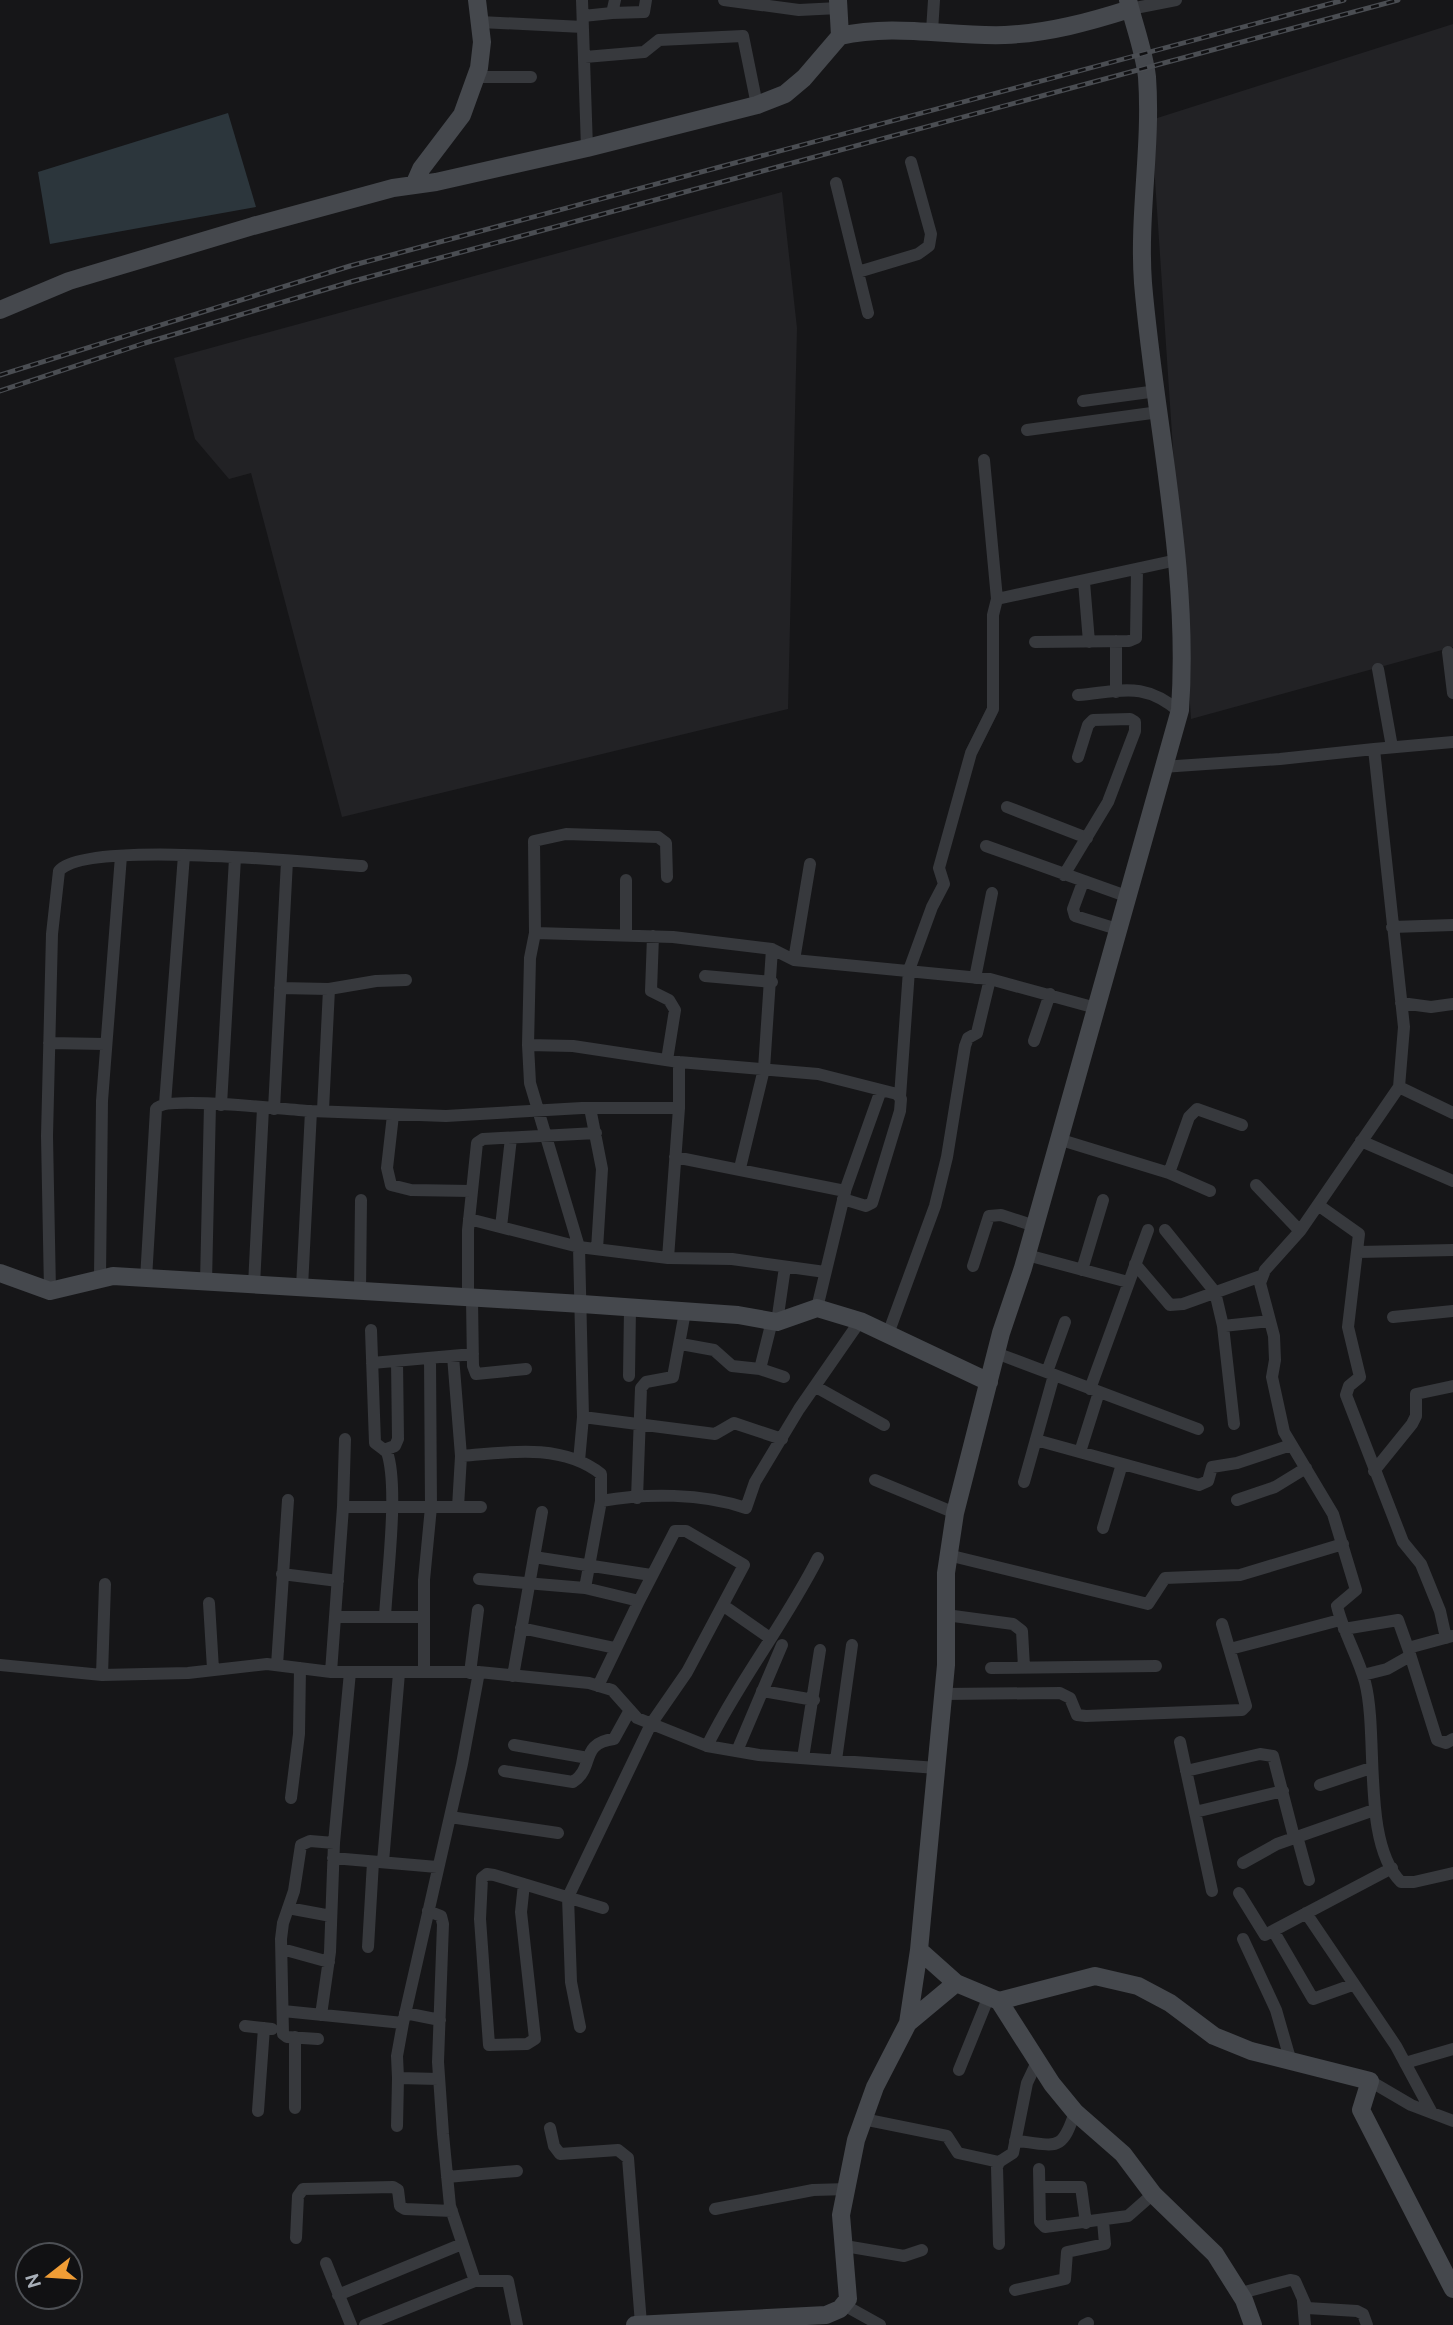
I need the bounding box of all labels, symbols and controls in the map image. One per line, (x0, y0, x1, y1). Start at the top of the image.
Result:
north arrow (14, 2241, 84, 2311)
text: N (20, 2271, 45, 2291)

